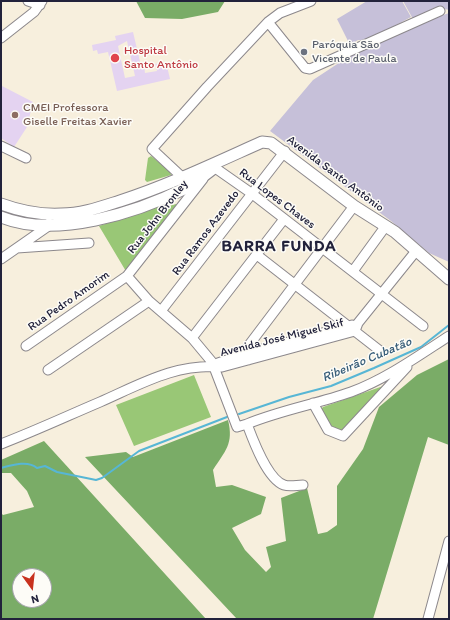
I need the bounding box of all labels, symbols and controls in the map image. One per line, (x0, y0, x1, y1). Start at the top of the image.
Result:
place label: Paróquia São Vicente de Paula (312, 38, 397, 66)
place label: Hospital Santo Antônio (124, 44, 198, 72)
marker: Paróquia São Vicente de Paula (299, 47, 309, 57)
marker: Hospital Santo Antônio (109, 52, 121, 64)
place label: CMEI Professora Giselle Freitas Xavier (23, 101, 132, 129)
marker: CMEI Professora Giselle Freitas Xavier (10, 110, 20, 120)
street label: Avenida Santo Antônio (284, 133, 386, 215)
street label: Rua Lopes Chaves (236, 166, 318, 232)
street label: Rua John Bronley (125, 177, 191, 257)
street label: Rua Ramos Azevedo (169, 188, 243, 278)
district label: BARRA FUNDA (221, 237, 337, 257)
street label: Rua Pedro Amorim (25, 268, 113, 334)
street label: Avenida José Miguel Skif (219, 316, 345, 360)
water label: Ribeirão Cubatão (320, 334, 414, 386)
north arrow (12, 568, 52, 608)
text: N (30, 592, 40, 606)

